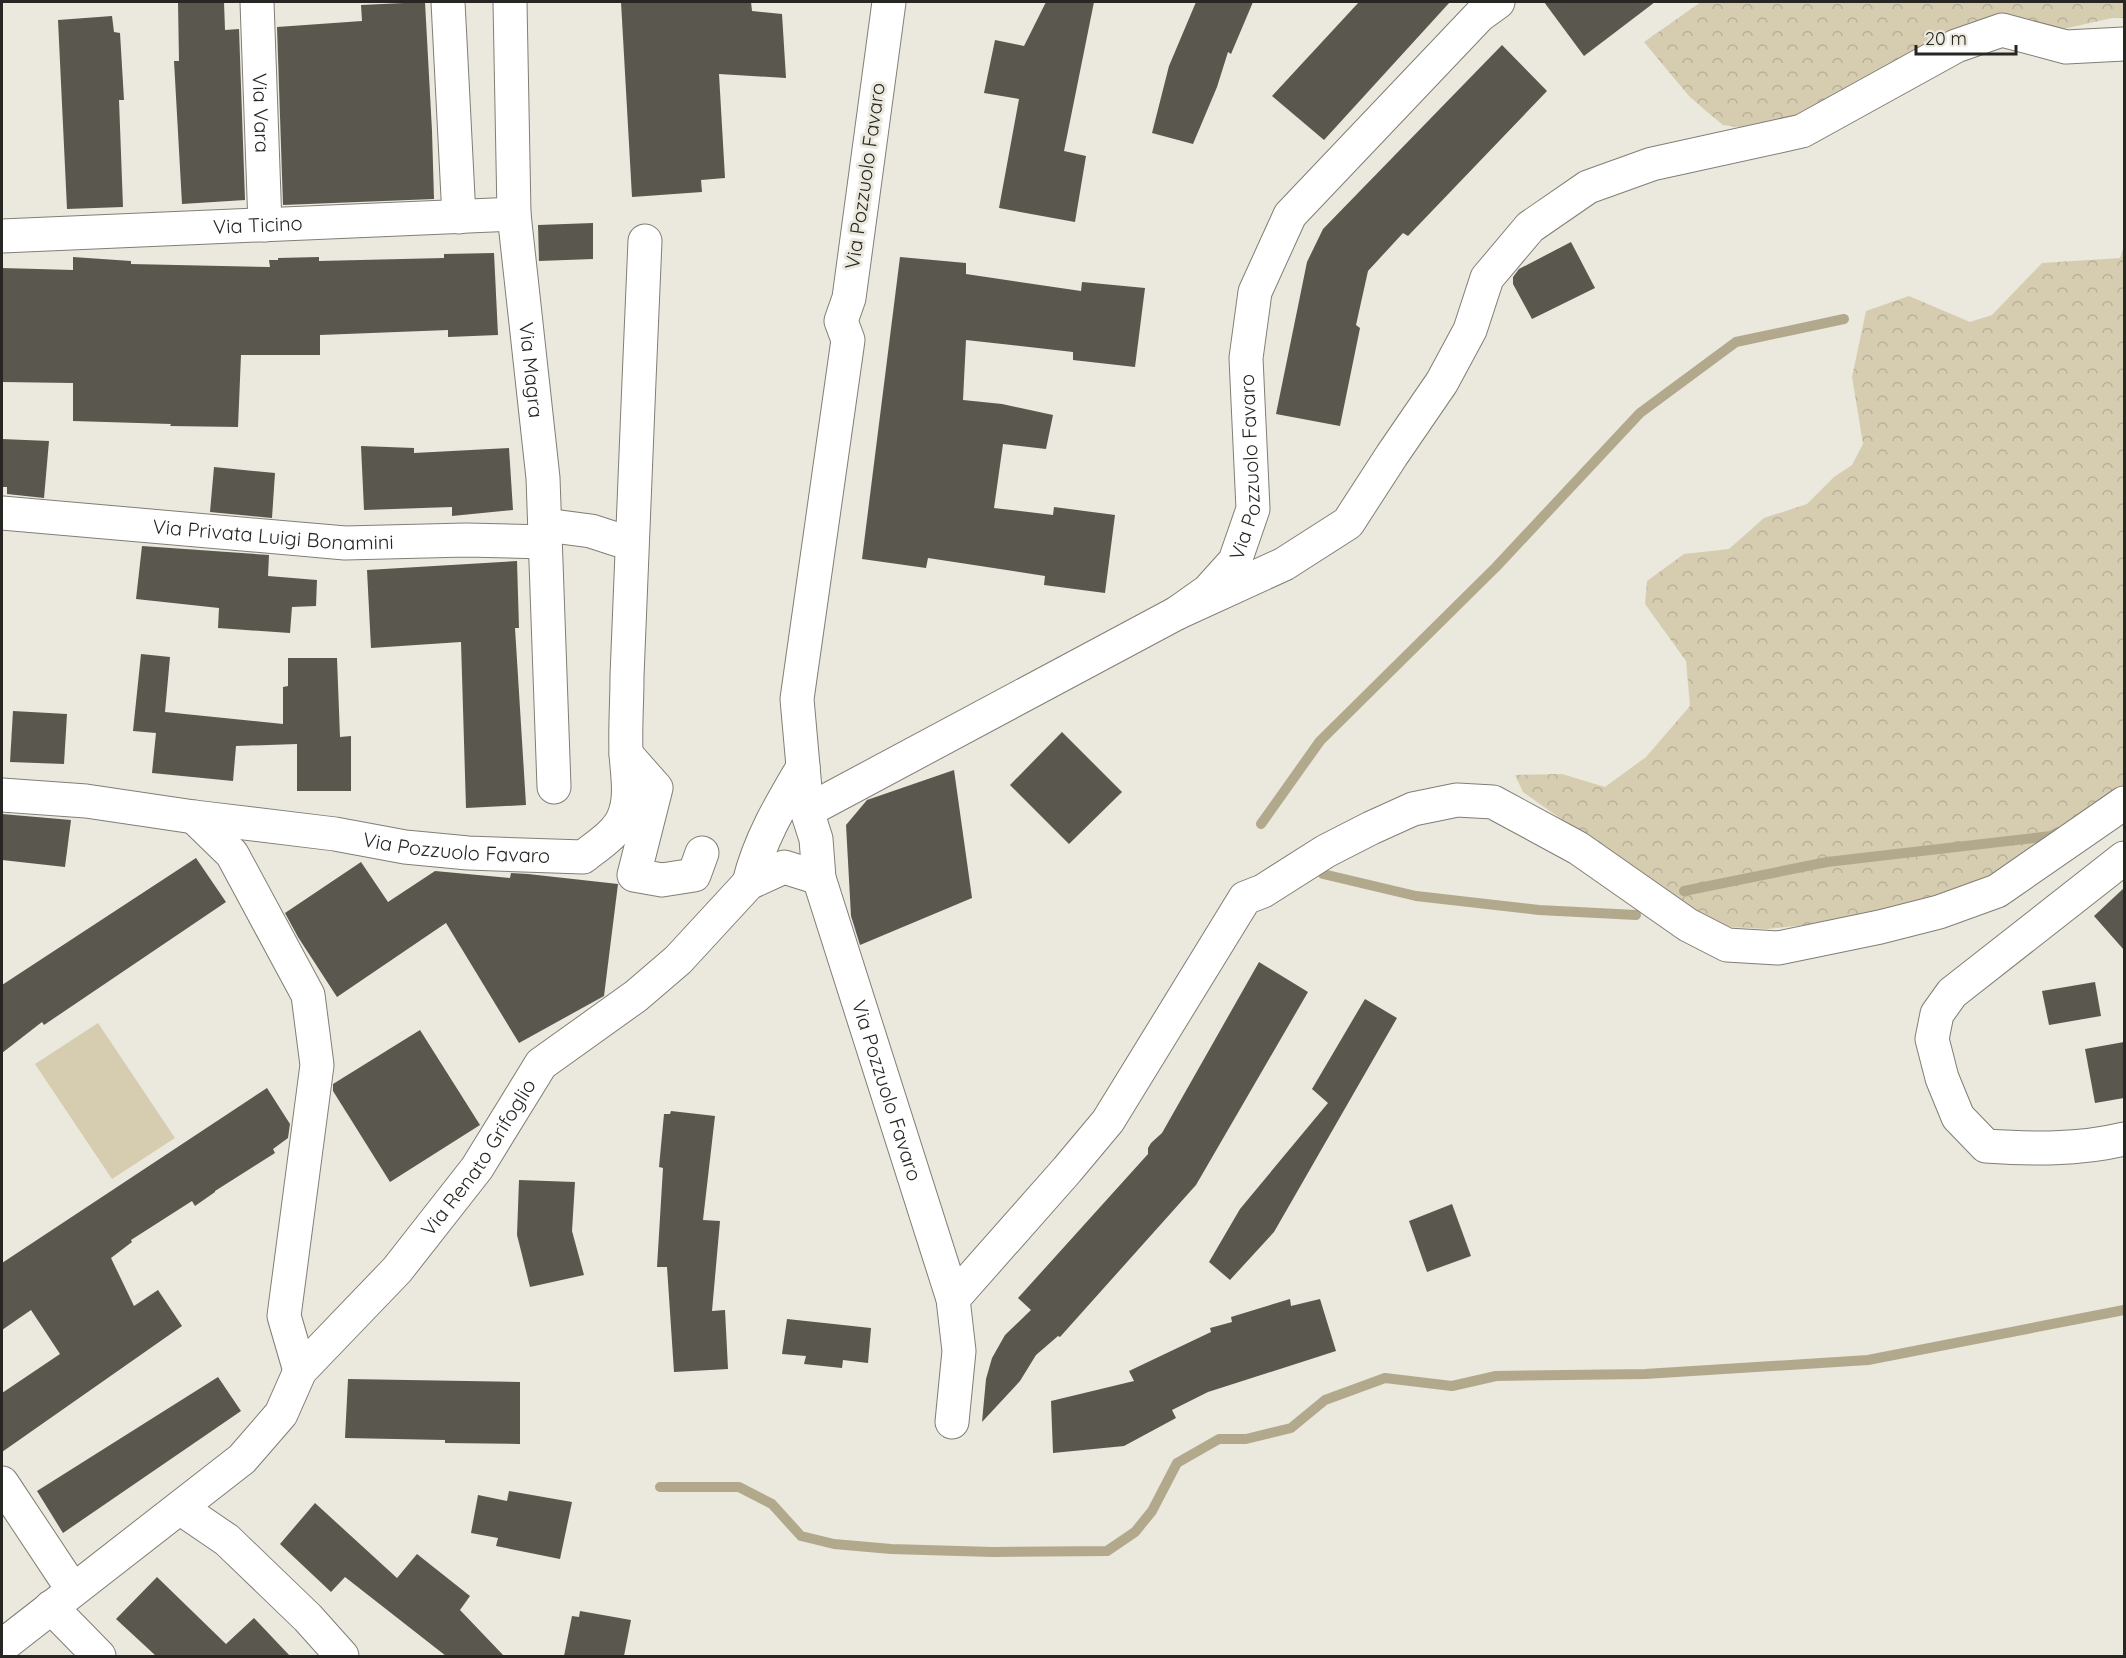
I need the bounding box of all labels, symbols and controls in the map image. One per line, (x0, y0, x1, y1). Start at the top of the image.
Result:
scale bar (1916, 18, 2016, 56)
text: 20 m (1925, 27, 1967, 50)
street label: Via Vara (248, 73, 275, 153)
street label: Via Pozzuolo Favaro (839, 81, 890, 271)
street label: Via Ticino (212, 210, 303, 239)
street label: Via Magra (514, 321, 549, 419)
street label: Via Pozzuolo Favaro (1223, 373, 1266, 563)
street label: Via Privata Luigi Bonamini (151, 513, 394, 555)
street label: Via Pozzuolo Favaro (361, 826, 551, 868)
street label: Via Pozzuolo Favaro (847, 997, 928, 1184)
street label: Via Renato Grifoglio (415, 1074, 541, 1241)

